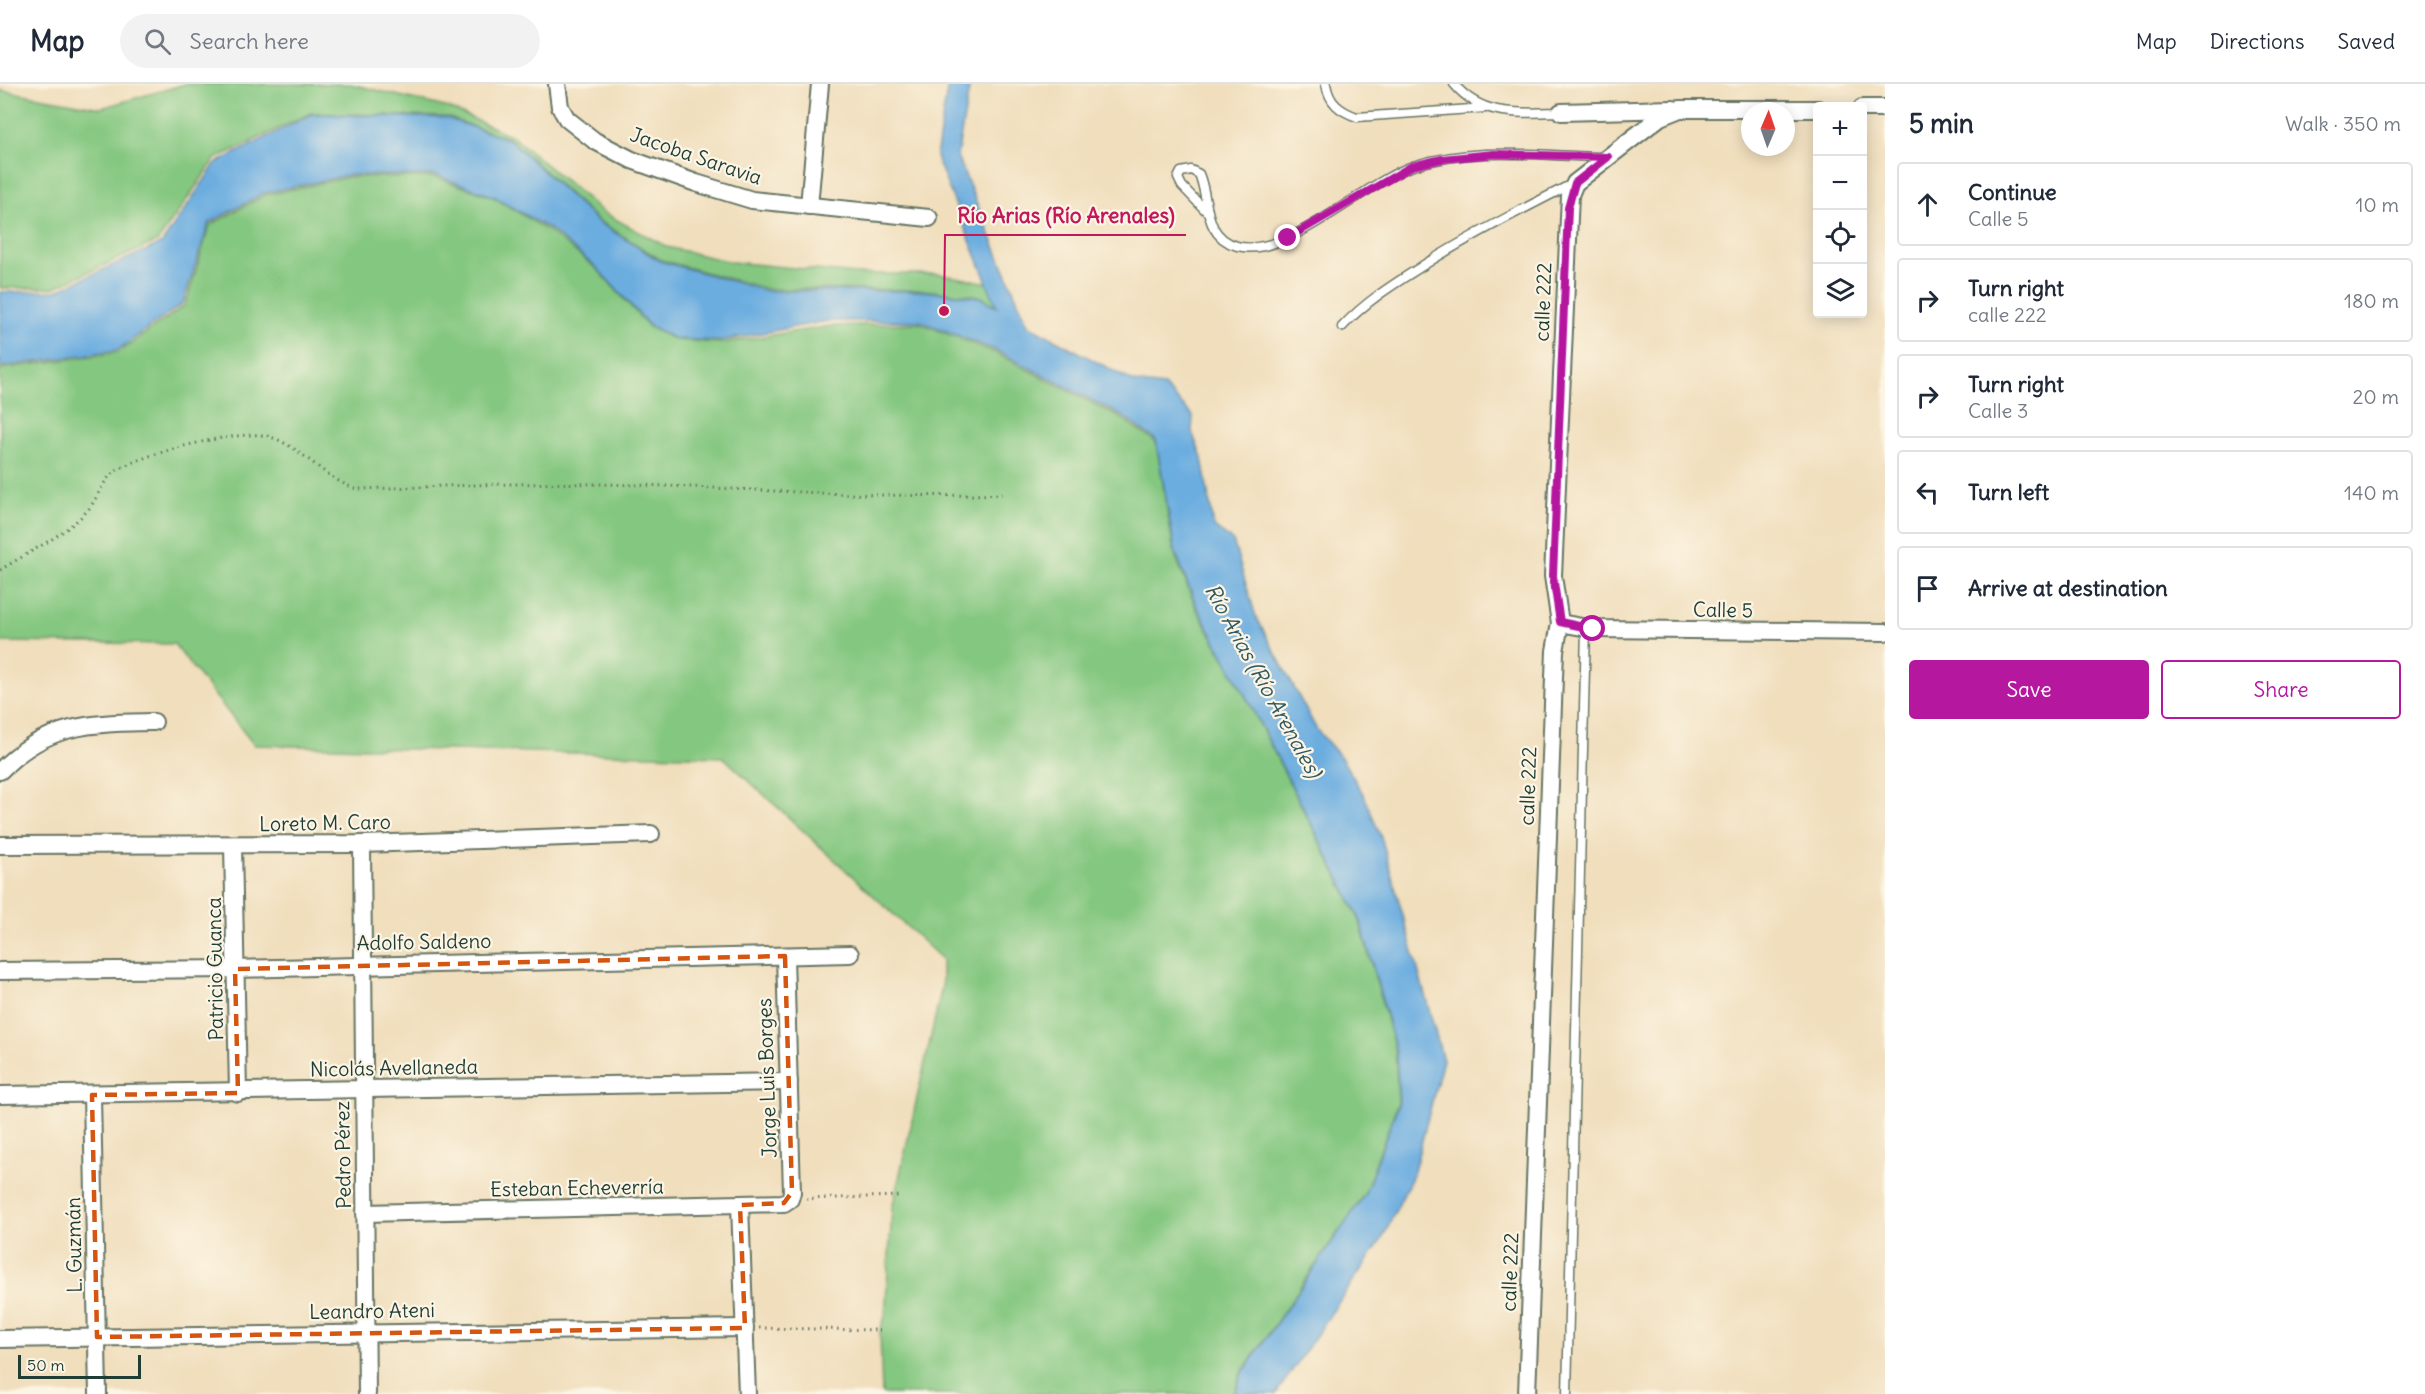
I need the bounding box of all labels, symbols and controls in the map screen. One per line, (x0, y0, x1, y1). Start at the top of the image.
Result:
search box (120, 14, 540, 68)
text: Map (30, 23, 84, 59)
icon: search (141, 25, 174, 58)
text: Search here (189, 27, 309, 55)
text: Map (2136, 28, 2177, 55)
text: Directions (2210, 28, 2304, 55)
text: Saved (2337, 28, 2395, 55)
north arrow (1741, 102, 1795, 156)
map controls (1813, 102, 1867, 318)
button: + (1813, 102, 1867, 156)
text: 5 min (1909, 107, 1974, 140)
text: Walk · 350 m (2285, 111, 2401, 136)
street label: Jacoba Saravia (627, 121, 765, 190)
button: − (1813, 156, 1867, 210)
text: Continue (1968, 178, 2057, 206)
icon: ahead (1911, 188, 1944, 221)
text: 10 m (2356, 192, 2399, 217)
callout: Río Arias (Río Arenales) (945, 196, 1186, 235)
text: Río Arias (Río Arenales) (957, 202, 1175, 229)
text: Calle 5 (1968, 206, 2028, 231)
button: locate (1813, 210, 1867, 264)
route end (1274, 224, 1300, 250)
street label: calle 222 (1529, 262, 1556, 342)
button: layers (1813, 264, 1867, 318)
text: Turn right (1968, 274, 2064, 302)
icon: right (1911, 284, 1944, 317)
text: 180 m (2344, 288, 2399, 313)
text: calle 222 (1968, 302, 2047, 327)
text: Turn right (1968, 370, 2064, 398)
icon: right (1911, 380, 1944, 413)
text: 20 m (2353, 384, 2399, 409)
text: Calle 3 (1968, 398, 2028, 423)
icon: left (1911, 476, 1944, 509)
text: Turn left (1968, 478, 2049, 506)
text: 140 m (2344, 480, 2399, 505)
icon: arrive (1911, 572, 1944, 605)
text: Arrive at destination (1968, 574, 2168, 602)
water label: Río Arias (Río Arenales) (1199, 579, 1329, 784)
street label: Calle 5 (1693, 596, 1753, 623)
route start (1579, 615, 1605, 641)
button: Save (1909, 660, 2149, 719)
button: Share (2161, 660, 2401, 719)
street label: calle 222 (1514, 746, 1541, 826)
street label: Loreto M. Caro (259, 809, 391, 836)
street label: Patricio Guanca (201, 897, 228, 1041)
street label: Adolfo Saldeno (356, 928, 492, 955)
street label: Jorge Luis Borges (751, 998, 782, 1158)
street label: Nicolás Avellaneda (310, 1054, 478, 1081)
street label: Pedro Pérez (329, 1101, 356, 1209)
street label: Esteban Echeverría (490, 1173, 664, 1202)
street label: L. Guzmán (60, 1197, 87, 1293)
street label: calle 222 (1496, 1232, 1523, 1312)
street label: Leandro Ateni (309, 1297, 435, 1324)
scale bar (18, 1352, 141, 1380)
text: 50 m (27, 1355, 65, 1375)

